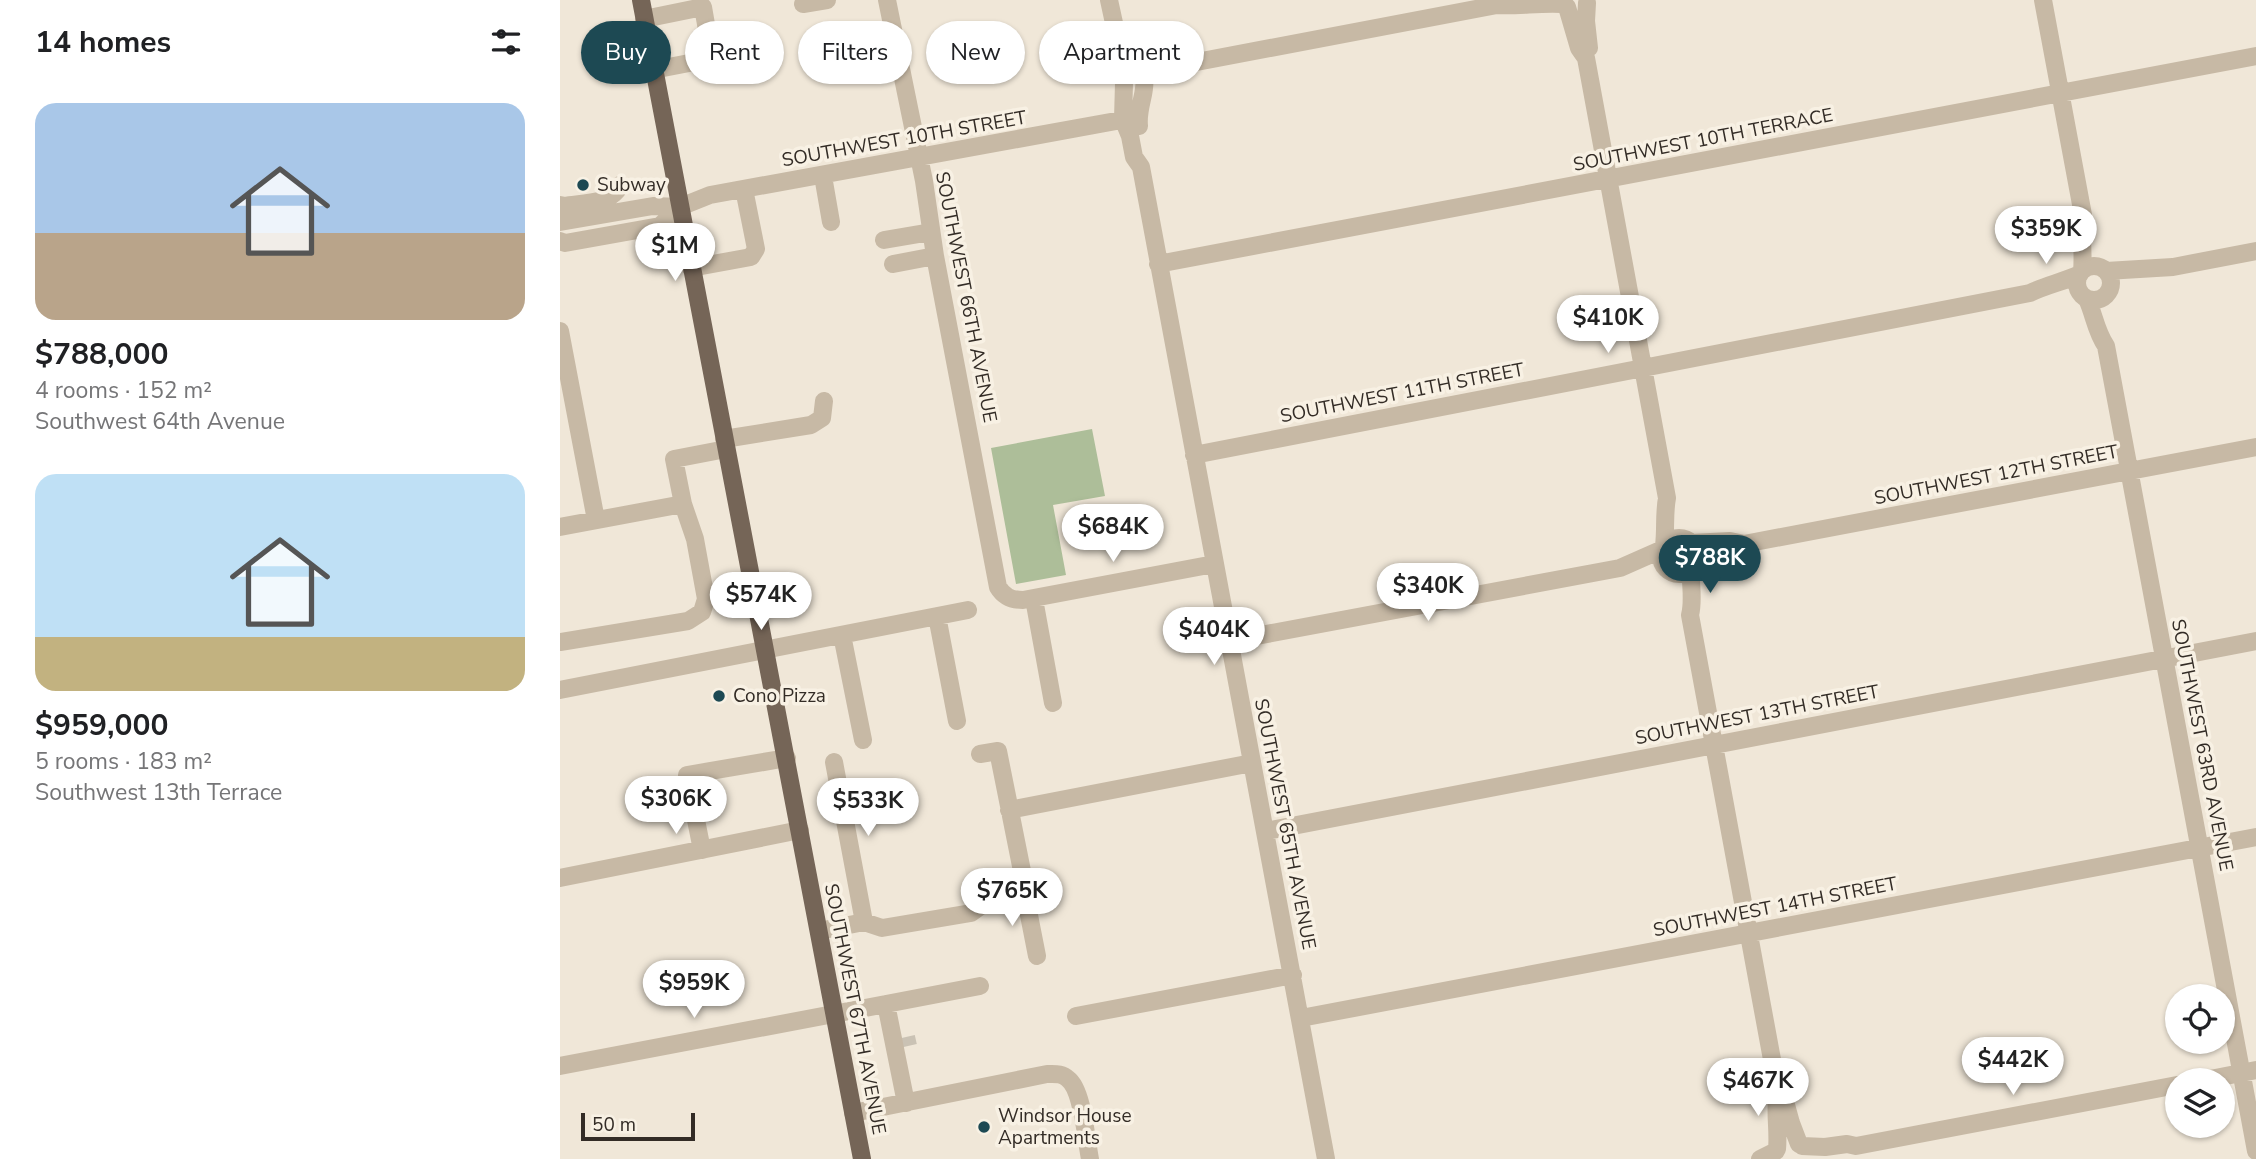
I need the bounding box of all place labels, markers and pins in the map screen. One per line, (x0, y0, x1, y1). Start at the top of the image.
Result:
place label: Subway (597, 172, 666, 198)
marker: Subway (575, 177, 591, 193)
pin: $359K (1997, 206, 2095, 266)
pin: $1M (641, 224, 709, 283)
pin: $410K (1559, 296, 1657, 355)
pin: $684K (1064, 504, 1162, 564)
pin: $788K (1661, 536, 1759, 595)
pin: $340K (1379, 564, 1477, 623)
pin: $574K (712, 572, 810, 632)
pin: $404K (1165, 608, 1263, 667)
place label: Cono Pizza (733, 683, 826, 709)
marker: Cono Pizza (711, 688, 727, 704)
pin: $306K (627, 776, 725, 836)
pin: $533K (819, 778, 917, 838)
pin: $765K (963, 869, 1061, 928)
pin: $959K (645, 960, 743, 1020)
pin: $442K (1964, 1038, 2062, 1097)
pin: $467K (1709, 1058, 1807, 1118)
place label: Windsor House Apartments (998, 1103, 1132, 1151)
marker: Windsor House Apartments (976, 1119, 992, 1135)

